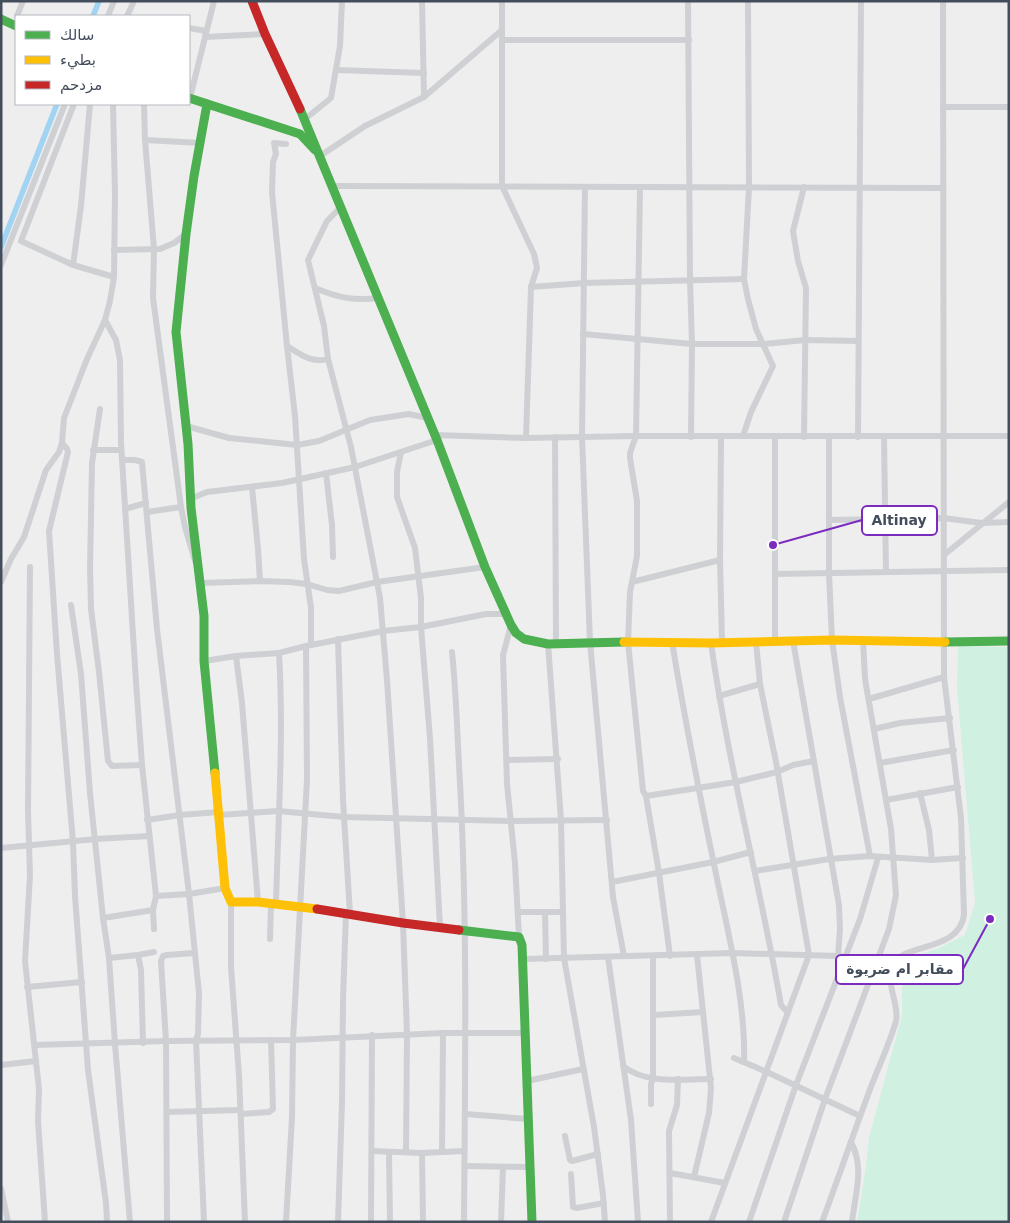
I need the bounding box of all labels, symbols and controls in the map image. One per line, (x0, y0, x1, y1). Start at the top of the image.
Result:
legend (15, 15, 190, 105)
text: سالك (60, 26, 94, 44)
text: بطيء (60, 51, 96, 70)
text: مزدحم (60, 76, 102, 94)
callout: Altinay (862, 506, 937, 535)
text: Altinay (871, 512, 927, 528)
callout: مقابر ام ضريوة (836, 955, 963, 984)
text: مقابر ام ضريوة (846, 961, 954, 978)

